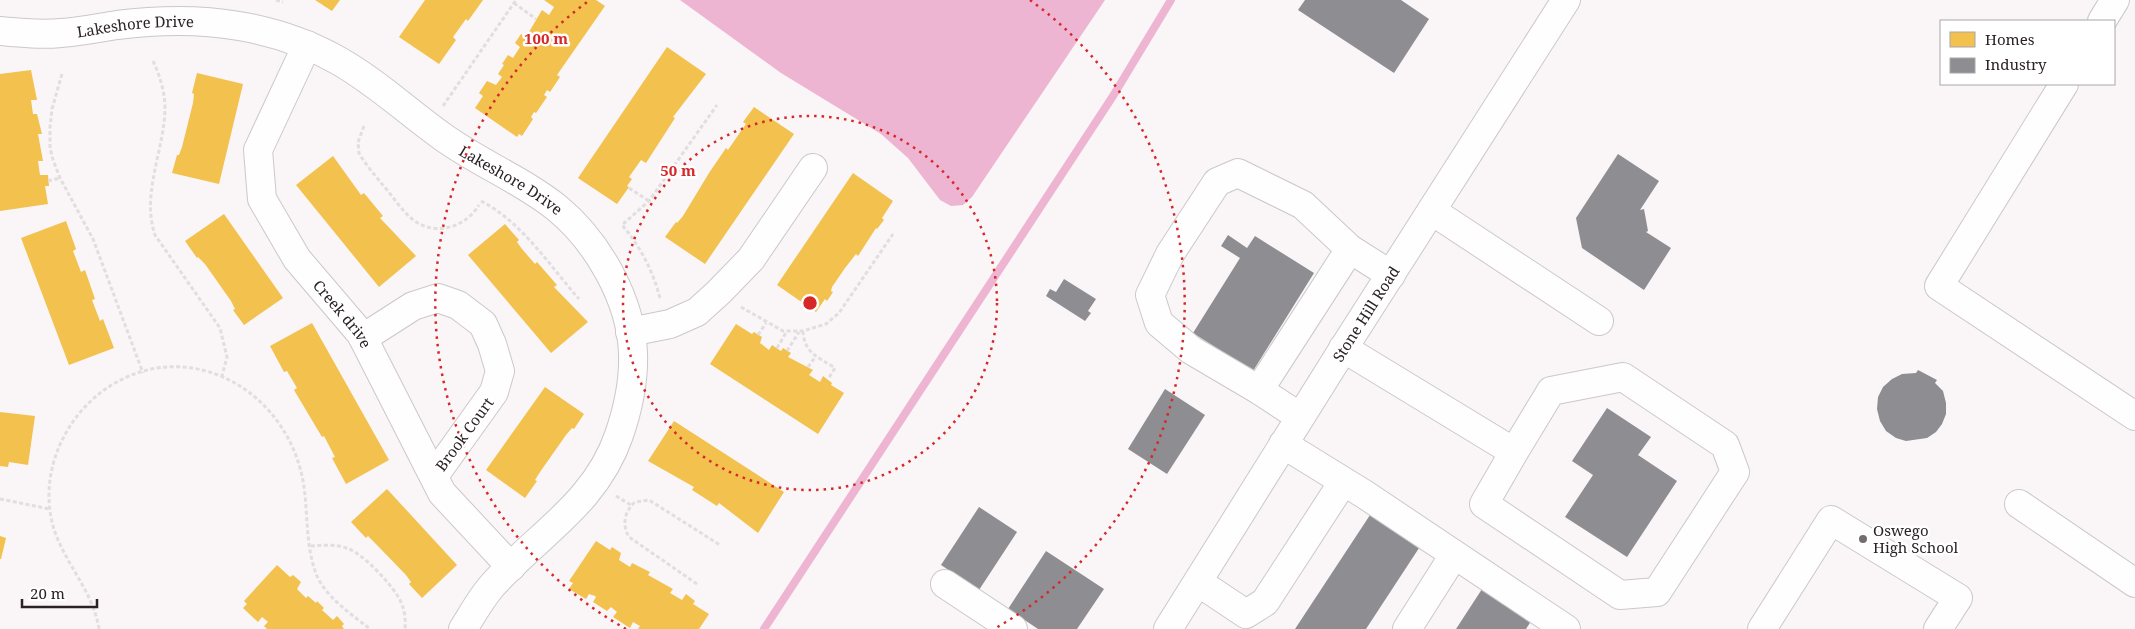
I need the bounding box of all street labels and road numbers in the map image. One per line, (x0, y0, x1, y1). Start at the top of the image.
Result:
street label: Lakeshore Drive (75, 11, 194, 41)
street label: Lakeshore Drive (456, 140, 567, 219)
street label: Stone Hill Road (1328, 262, 1403, 365)
street label: Creek drive (309, 275, 376, 351)
street label: Brook Court (430, 393, 498, 475)

